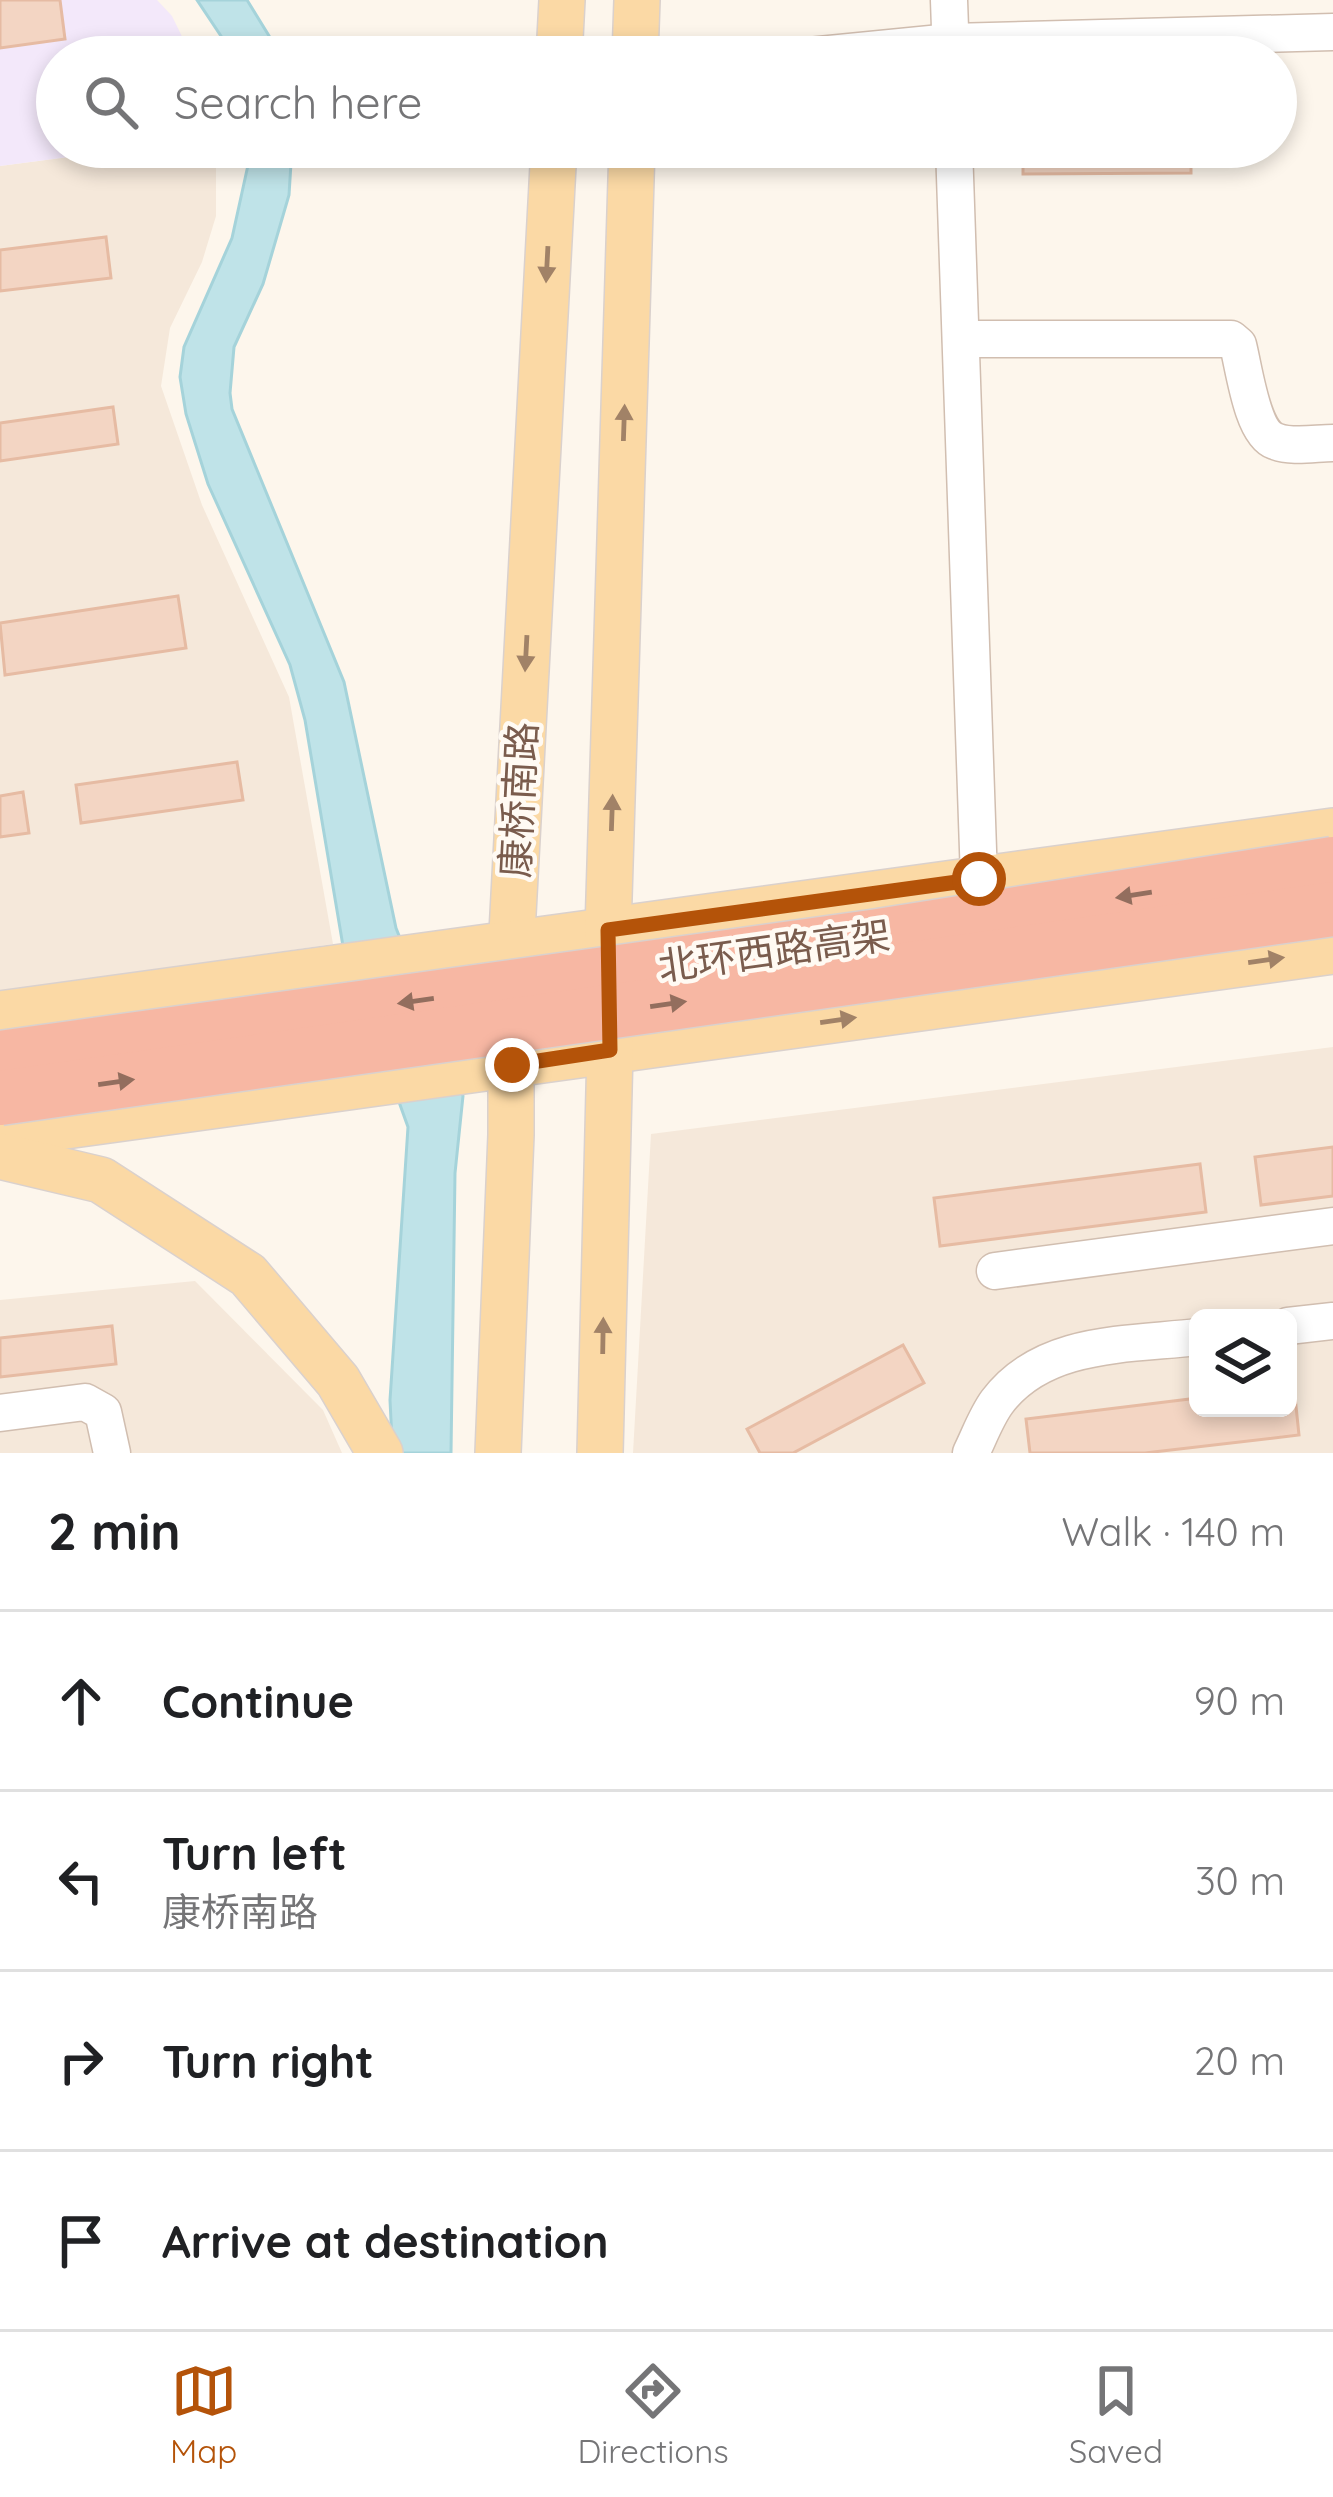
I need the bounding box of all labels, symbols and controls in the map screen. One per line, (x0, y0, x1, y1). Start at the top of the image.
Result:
search box (36, 36, 1297, 168)
icon: search (78, 69, 144, 135)
text: Search here (174, 74, 422, 130)
one-way arrow (537, 246, 556, 284)
one-way arrow (615, 403, 634, 441)
one-way arrow (516, 635, 535, 673)
street label: 康桥南路 (489, 721, 547, 879)
one-way arrow (603, 793, 622, 831)
route start (952, 852, 1006, 906)
one-way arrow (1115, 887, 1153, 905)
street label: 北环西路高架 (655, 909, 893, 991)
one-way arrow (1248, 950, 1285, 969)
one-way arrow (397, 992, 434, 1011)
one-way arrow (650, 994, 688, 1013)
one-way arrow (820, 1010, 857, 1029)
route end (485, 1038, 539, 1092)
one-way arrow (98, 1072, 135, 1091)
map controls (1189, 1309, 1297, 1417)
button: layers (1189, 1309, 1297, 1417)
one-way arrow (594, 1316, 613, 1354)
text: 2 min (48, 1499, 181, 1563)
text: Walk · 140 m (1061, 1507, 1285, 1556)
icon: ahead (48, 1668, 114, 1734)
text: Continue (162, 1673, 354, 1729)
text: 90 m (1194, 1676, 1285, 1725)
text: Turn left (162, 1825, 347, 1881)
icon: left (48, 1848, 114, 1914)
text: 30 m (1195, 1856, 1285, 1905)
text: 康桥南路 (162, 1887, 318, 1936)
icon: right (48, 2028, 114, 2094)
text: Turn right (162, 2033, 374, 2089)
text: 20 m (1194, 2036, 1285, 2085)
icon: arrive (48, 2208, 114, 2274)
text: Arrive at destination (162, 2213, 608, 2269)
tab: Map (170, 2358, 237, 2471)
tab: Directions (577, 2358, 729, 2471)
tab: Saved (1069, 2358, 1163, 2471)

